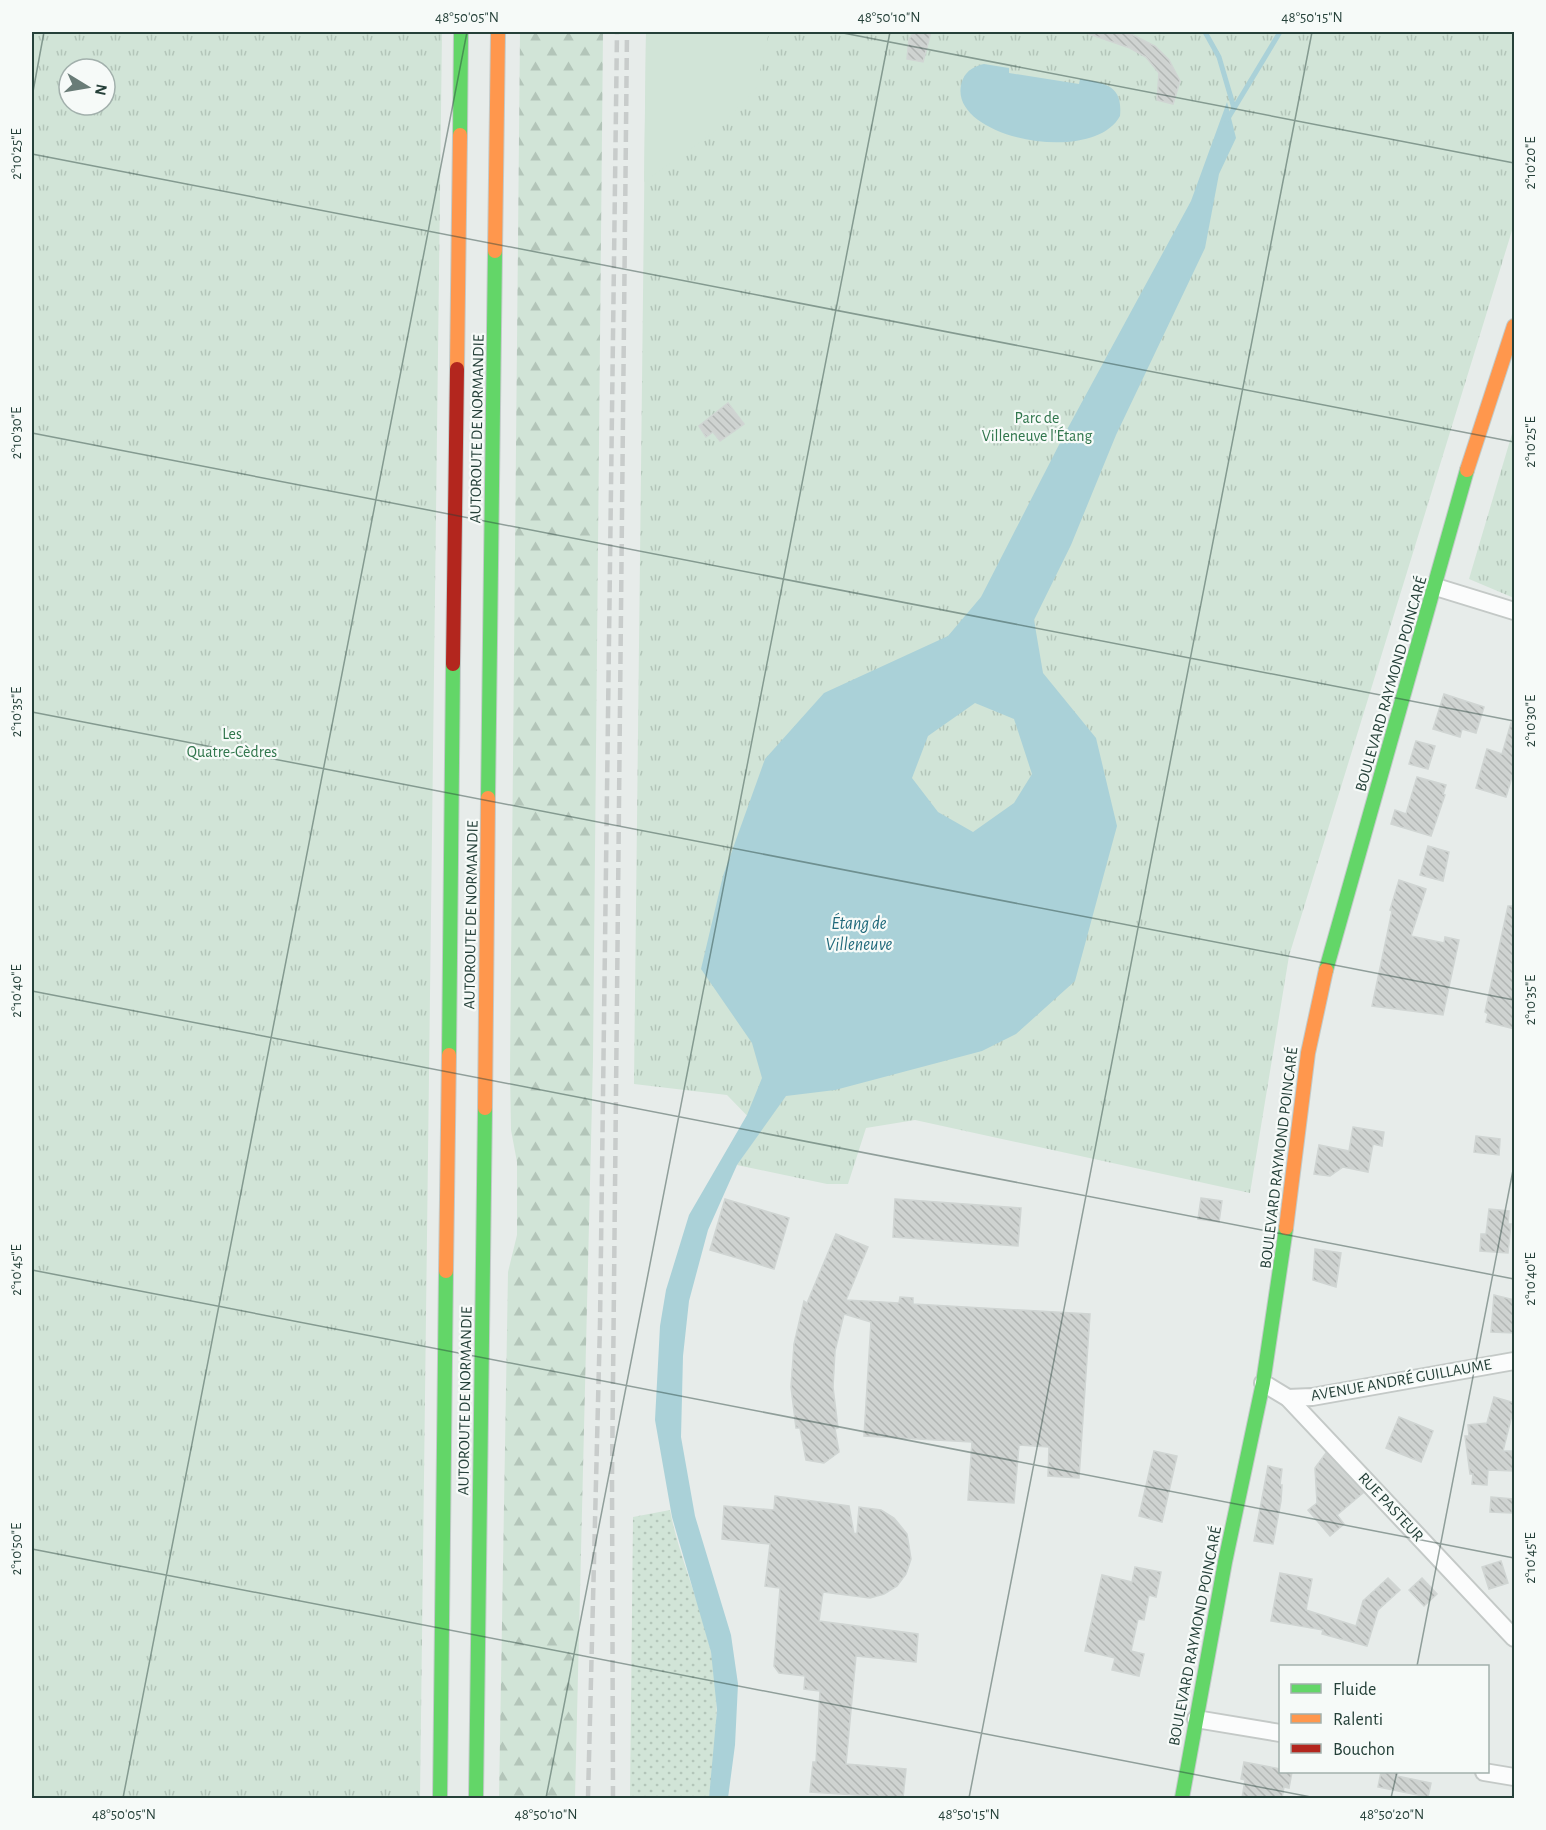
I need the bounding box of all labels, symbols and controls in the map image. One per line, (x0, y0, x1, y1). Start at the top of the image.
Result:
text: 48°50'05"N (435, 10, 499, 25)
text: 48°50'10"N (858, 10, 920, 25)
text: 48°50'15"N (1281, 10, 1343, 25)
north arrow (57, 57, 117, 117)
text: N (92, 83, 110, 97)
text: 2°10'25"E (9, 128, 24, 180)
text: 2°10'20"E (1523, 137, 1538, 189)
street label: AUTOROUTE DE NORMANDIE (467, 334, 487, 524)
text: 2°10'30"E (9, 407, 24, 459)
park label: Parc de Villeneuve l'Étang (982, 410, 1093, 444)
text: 2°10'25"E (1523, 416, 1538, 468)
street label: BOULEVARD RAYMOND POINCARÉ (1351, 574, 1430, 793)
text: 2°10'35"E (9, 687, 24, 737)
text: 2°10'30"E (1523, 695, 1538, 747)
park label: Les Quatre-Cèdres (187, 726, 277, 761)
street label: AUTOROUTE DE NORMANDIE (461, 820, 481, 1010)
water label: Étang de Villeneuve (826, 912, 893, 954)
text: 2°10'40"E (9, 964, 24, 1018)
text: 2°10'35"E (1523, 975, 1538, 1025)
street label: BOULEVARD RAYMOND POINCARÉ (1255, 1046, 1301, 1270)
text: 2°10'45"E (9, 1244, 24, 1296)
text: 2°10'40"E (1523, 1252, 1538, 1306)
street label: AUTOROUTE DE NORMANDIE (455, 1306, 475, 1496)
street label: AVENUE ANDRÉ GUILLAUME (1309, 1354, 1493, 1404)
street label: RUE PASTEUR (1355, 1470, 1427, 1545)
text: 2°10'50"E (9, 1523, 24, 1575)
street label: BOULEVARD RAYMOND POINCARÉ (1164, 1524, 1224, 1747)
text: 2°10'45"E (1523, 1532, 1538, 1584)
legend (1279, 1665, 1489, 1773)
text: Fluide (1333, 1681, 1376, 1699)
text: Ralenti (1333, 1711, 1383, 1729)
text: Bouchon (1333, 1741, 1395, 1759)
text: 48°50'05"N (92, 1807, 156, 1822)
text: 48°50'10"N (515, 1807, 577, 1822)
text: 48°50'15"N (938, 1807, 1000, 1822)
text: 48°50'20"N (1360, 1807, 1424, 1822)

